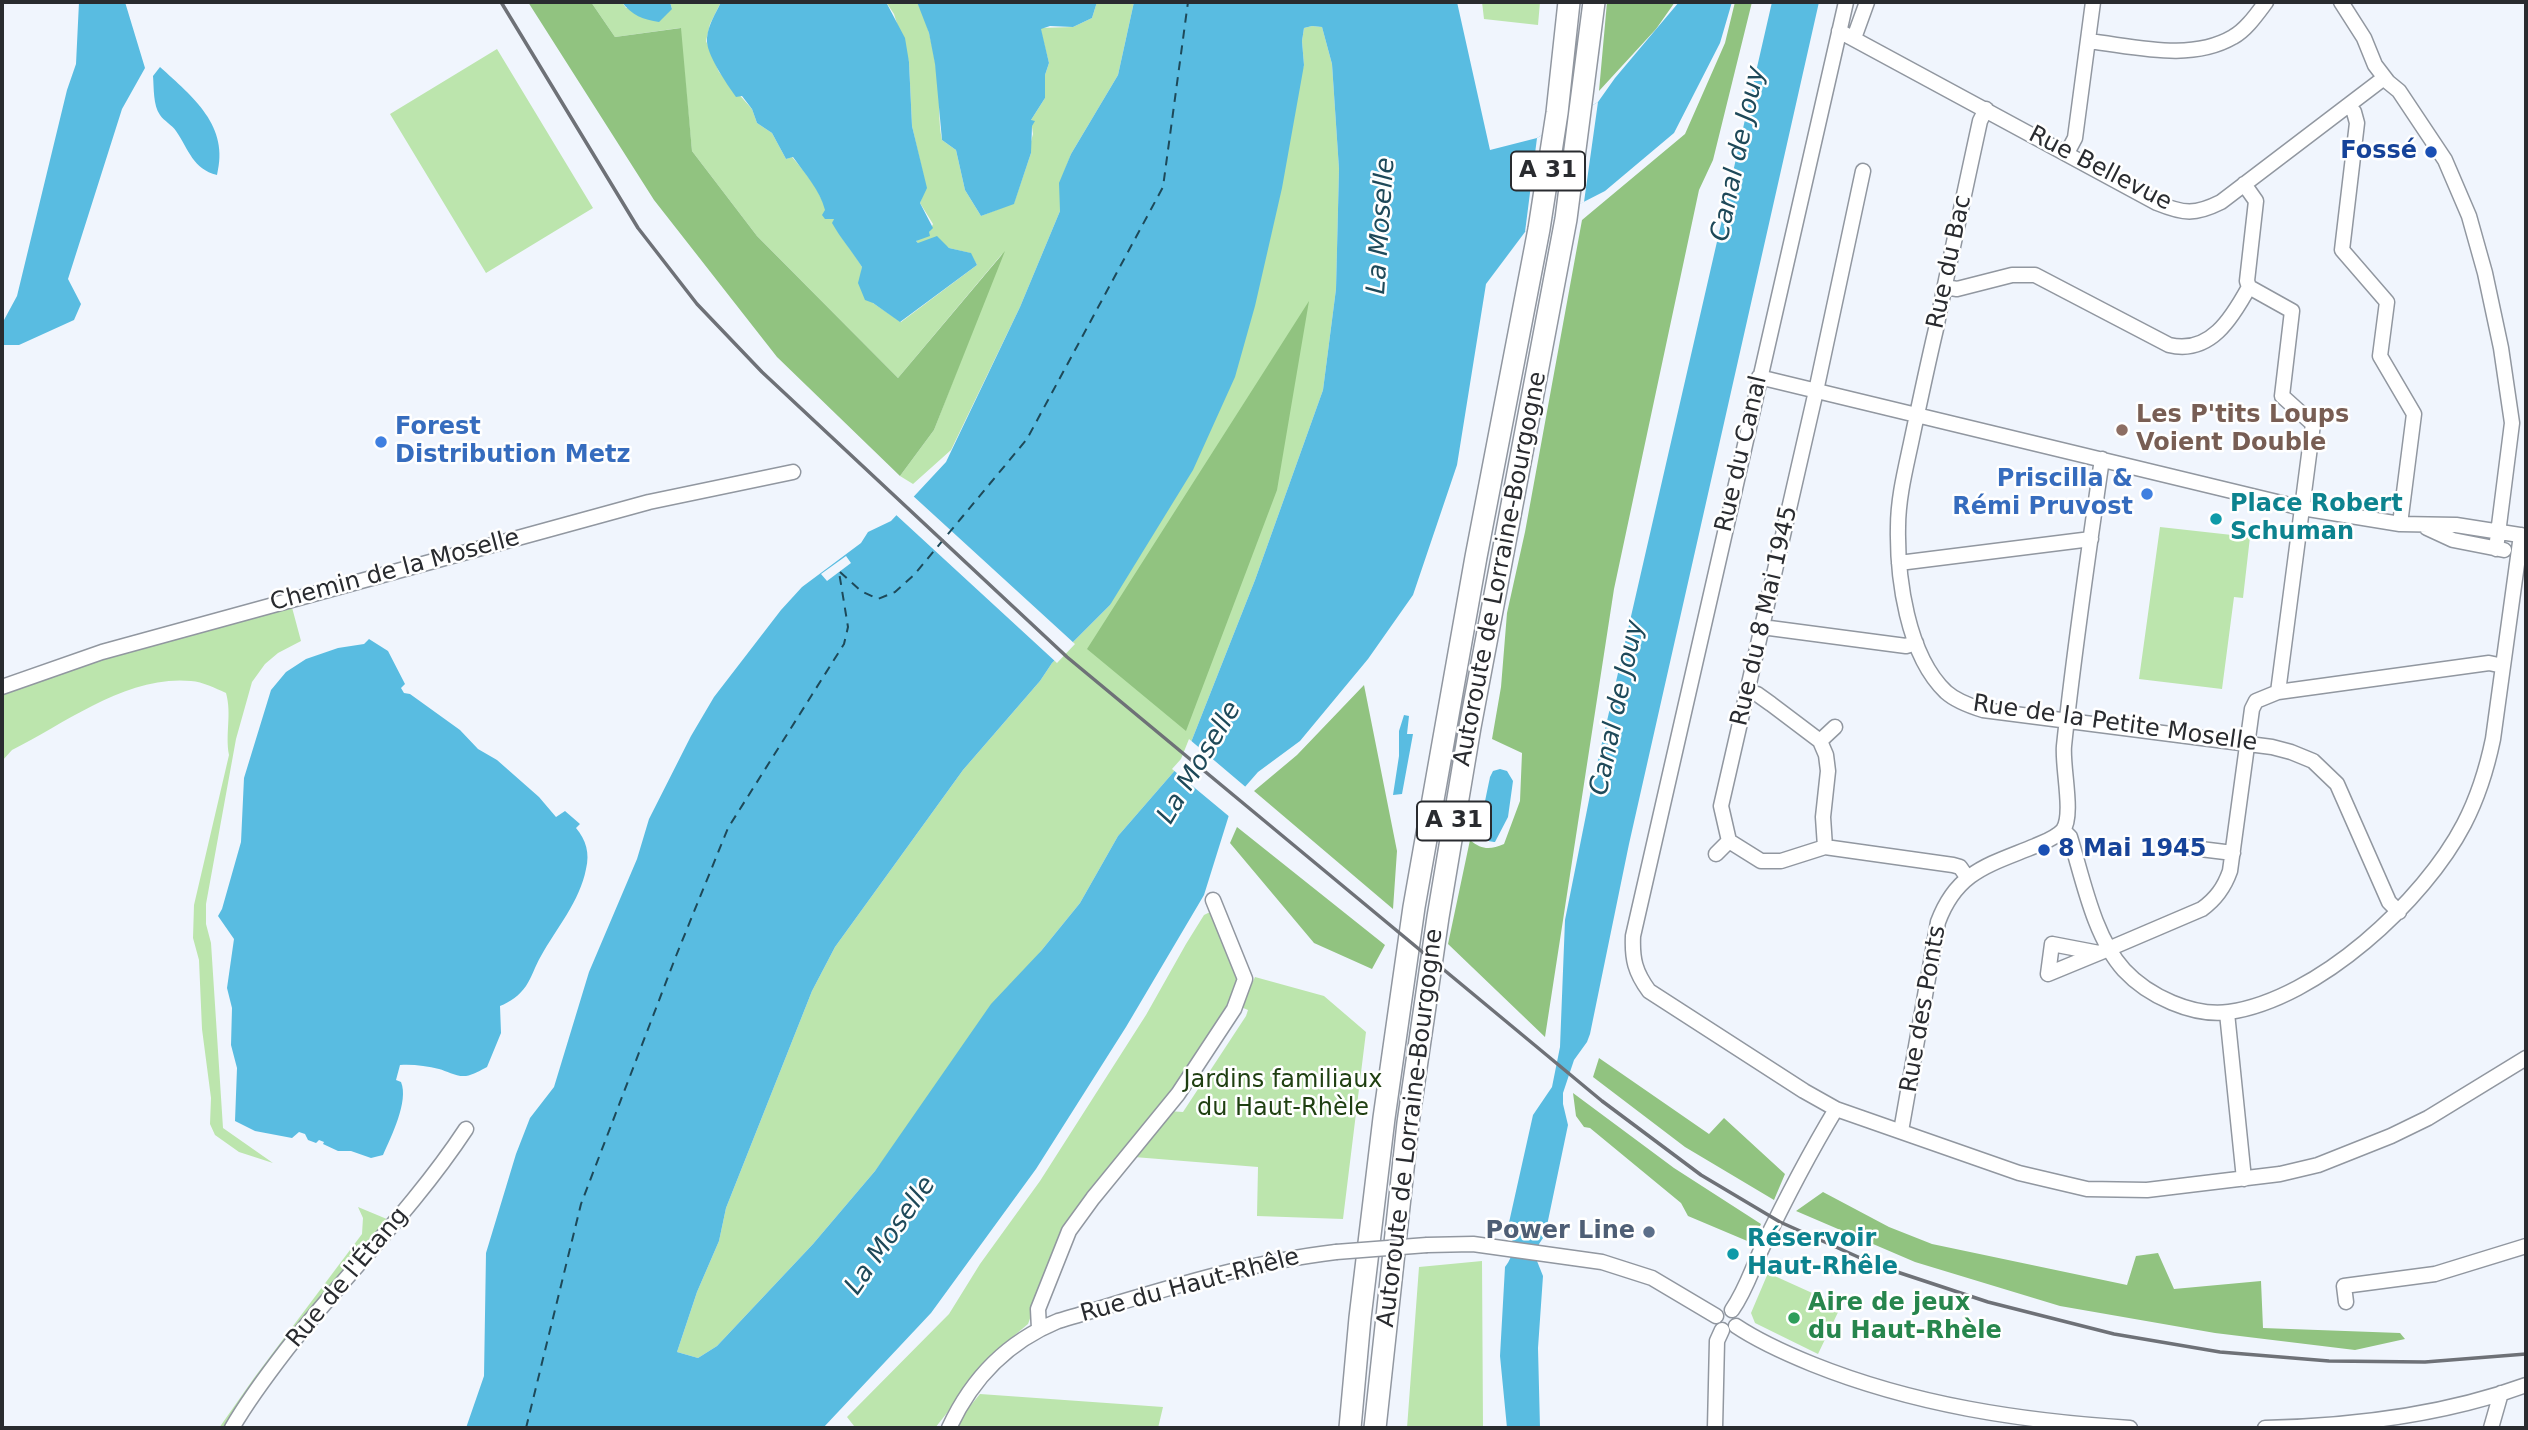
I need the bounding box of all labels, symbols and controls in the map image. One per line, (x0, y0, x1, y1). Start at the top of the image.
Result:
water label: Canal de Jouy (1705, 64, 1773, 244)
street label: Rue Bellevue (2024, 121, 2176, 217)
place label: Fossé (2340, 138, 2417, 166)
marker: Fossé (2423, 144, 2439, 160)
road number: A 31 (1511, 152, 1585, 190)
water label: La Moselle (1362, 157, 1402, 295)
street label: Rue du Bac (1922, 193, 1978, 331)
street label: Autoroute de Lorraine-Bourgogne (1449, 369, 1553, 769)
street label: Rue du Canal (1710, 373, 1774, 535)
place label: Les P'tits Loups Voient Double (2136, 402, 2349, 458)
place label: Forest Distribution Metz (395, 414, 630, 470)
marker: Les P'tits Loups Voient Double (2114, 422, 2130, 438)
marker: Forest Distribution Metz (373, 434, 389, 450)
place label: Priscilla & Rémi Pruvost (1952, 466, 2133, 522)
marker: Priscilla & Rémi Pruvost (2139, 486, 2155, 502)
place label: Place Robert Schuman (2230, 491, 2403, 547)
street label: Rue du 8 Mai 1945 (1726, 503, 1804, 729)
marker: Place Robert Schuman (2208, 511, 2224, 527)
street label: Chemin de la Moselle (267, 524, 523, 618)
water label: Canal de Jouy (1584, 618, 1652, 798)
street label: Rue de la Petite Moselle (1971, 690, 2259, 758)
water label: La Moselle (1151, 696, 1249, 830)
road number: A 31 (1417, 802, 1491, 841)
place label: 8 Mai 1945 (2058, 836, 2207, 864)
marker: 8 Mai 1945 (2036, 842, 2052, 858)
street label: Rue des Ponts (1895, 923, 1953, 1095)
street label: Autoroute de Lorraine-Bourgogne (1372, 927, 1450, 1329)
park label: Jardins familiaux du Haut-Rhèle (1183, 1067, 1383, 1123)
water label: La Moselle (839, 1171, 943, 1301)
street label: Rue de l'Étang (281, 1202, 415, 1354)
place label: Power Line (1485, 1218, 1635, 1246)
marker: Power Line (1641, 1224, 1657, 1240)
place label: Réservoir Haut-Rhêle (1747, 1226, 1898, 1282)
street label: Rue du Haut-Rhêle (1077, 1243, 1303, 1329)
marker: Réservoir Haut-Rhêle (1725, 1246, 1741, 1262)
place label: Aire de jeux du Haut-Rhèle (1808, 1290, 2002, 1346)
marker: Aire de jeux du Haut-Rhèle (1786, 1310, 1802, 1326)

